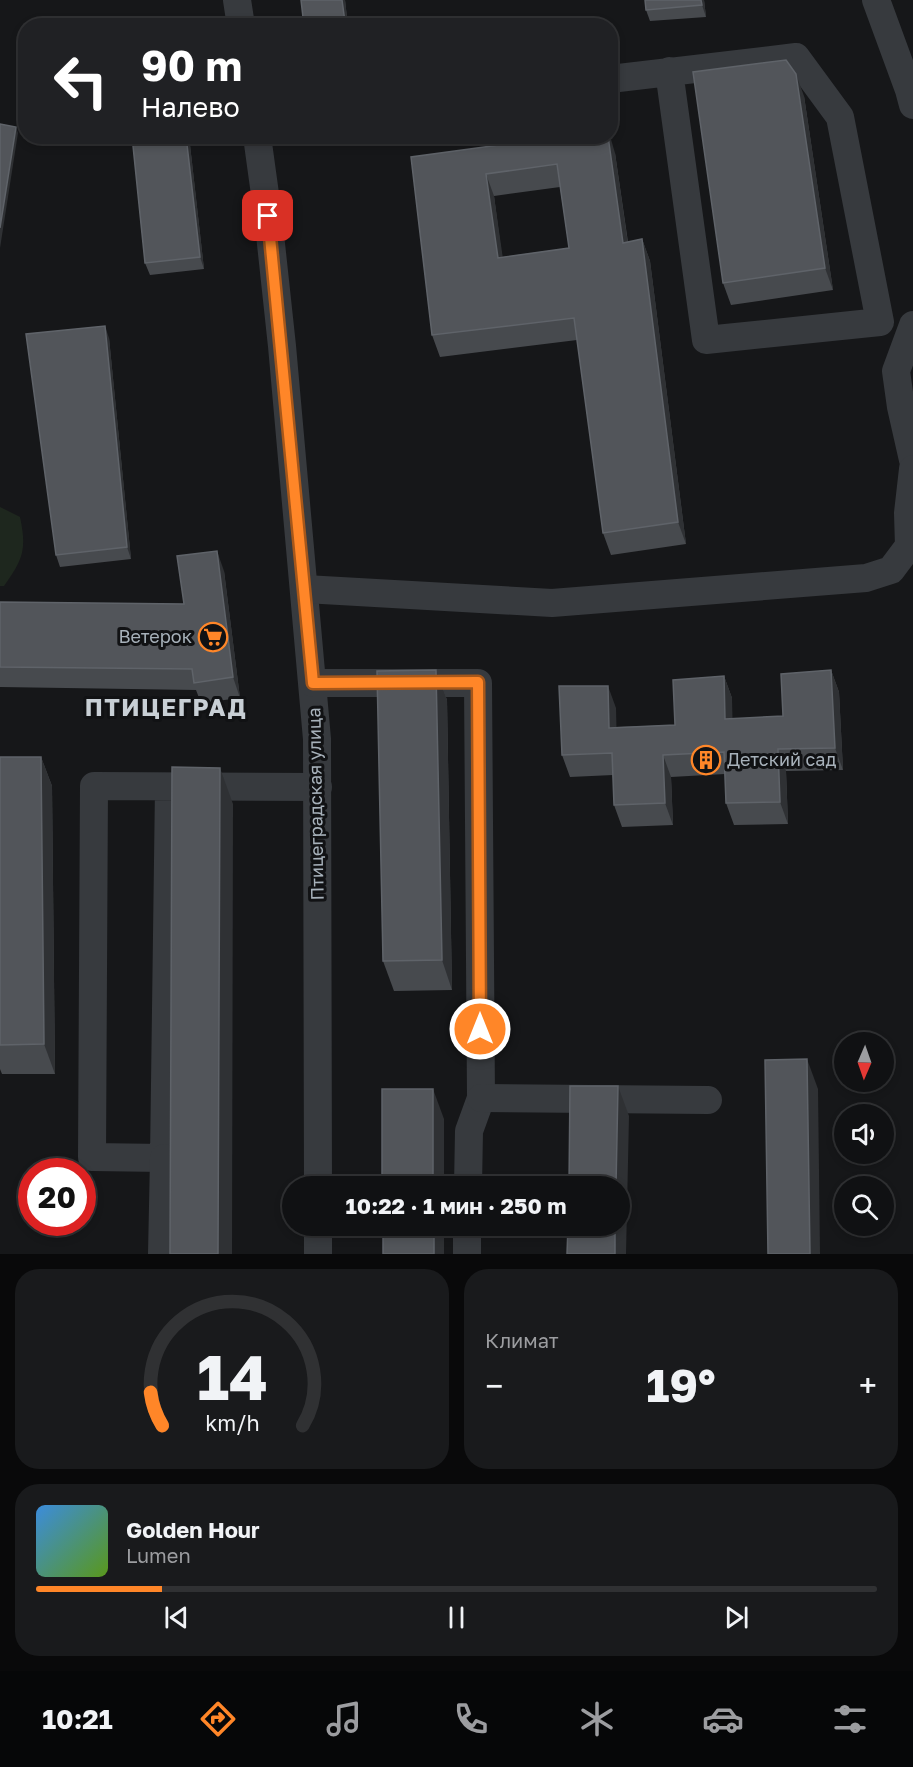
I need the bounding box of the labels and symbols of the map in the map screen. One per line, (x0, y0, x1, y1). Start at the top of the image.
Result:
pin (242, 190, 293, 241)
supermarket icon: Ветерок (197, 621, 229, 653)
place label: Ветерок (118, 625, 192, 647)
district label: ПТИЦЕГРАД (85, 692, 247, 721)
street label: Птицеградская улица (302, 707, 328, 901)
building icon: Детский сад (690, 744, 722, 776)
place label: Детский сад (727, 748, 836, 770)
position arrow (448, 997, 512, 1061)
north arrow (834, 1032, 894, 1092)
speed limit sign: 20 (18, 1158, 96, 1236)

